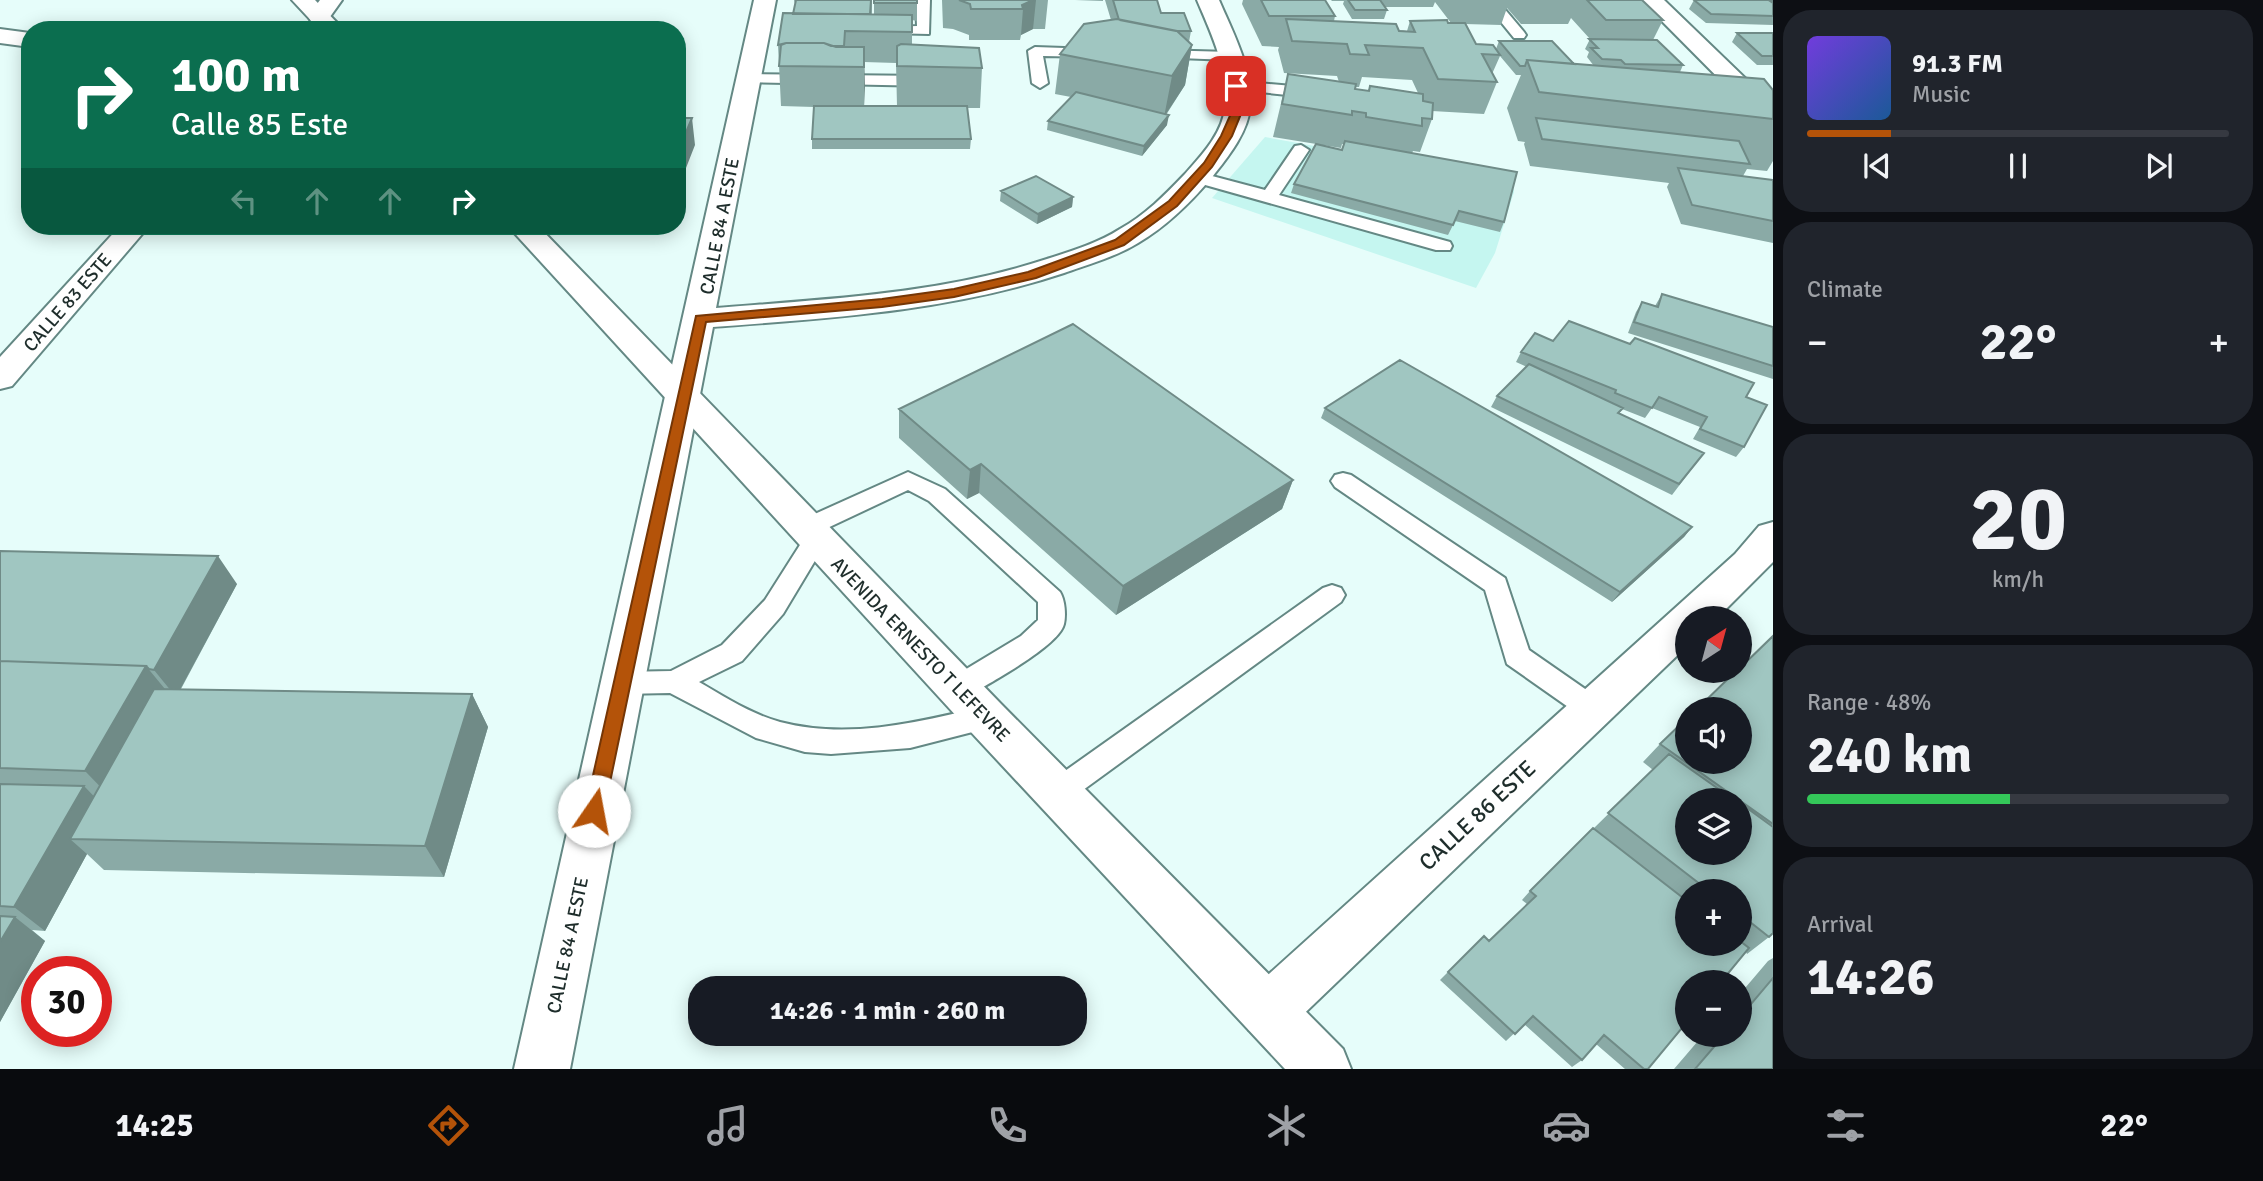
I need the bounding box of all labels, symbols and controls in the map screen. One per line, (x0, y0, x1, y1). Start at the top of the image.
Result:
text: 100 m (171, 45, 301, 105)
text: 91.3 FM (1912, 48, 2003, 80)
icon: right (56, 49, 147, 140)
pin (1206, 56, 1266, 116)
icon: arrive (1217, 67, 1255, 105)
text: Music (1912, 80, 1970, 109)
text: Calle 85 Este (171, 105, 348, 144)
icon: previous (1858, 147, 1896, 185)
icon: pause (1999, 147, 2037, 185)
icon: next (2140, 147, 2178, 185)
street label: CALLE 84 A ESTE (695, 156, 745, 297)
icon: left (225, 182, 263, 220)
icon: ahead (298, 182, 336, 220)
icon: ahead (371, 182, 409, 220)
icon: right (444, 182, 482, 220)
street label: CALLE 83 ESTE (18, 248, 117, 357)
text: Climate (1807, 275, 1883, 304)
text: 22° (1980, 310, 2056, 374)
text: − (1807, 319, 1828, 366)
text: + (2208, 319, 2229, 366)
text: 20 (1969, 463, 2067, 576)
street label: AVENIDA ERNESTO T LEFEVRE (826, 552, 1015, 747)
text: km/h (1992, 565, 2044, 594)
north arrow (1675, 606, 1752, 682)
map controls (1675, 606, 1752, 1047)
text: Range · 48% (1807, 688, 1931, 717)
button: sound (1675, 697, 1752, 774)
text: 240 km (1807, 723, 1972, 787)
street label: CALLE 86 ESTE (1413, 754, 1542, 877)
position arrow (557, 774, 631, 848)
button: layers (1675, 788, 1752, 865)
street label: CALLE 84 A ESTE (542, 875, 594, 1016)
button: + (1675, 879, 1752, 956)
text: Arrival (1807, 910, 1873, 939)
text: 14:26 (1807, 945, 1935, 1009)
speed limit sign: 30 (21, 956, 112, 1047)
button: − (1675, 970, 1752, 1047)
text: 14:26 · 1 min · 260 m (770, 995, 1005, 1027)
icon: directions (424, 1101, 473, 1150)
icon: music (703, 1101, 752, 1150)
icon: phone (983, 1101, 1032, 1150)
icon: climate (1262, 1101, 1311, 1150)
icon: car (1542, 1101, 1591, 1150)
icon: filters (1821, 1101, 1870, 1150)
text: 14:25 (115, 1106, 194, 1145)
text: 22° (2100, 1106, 2148, 1145)

